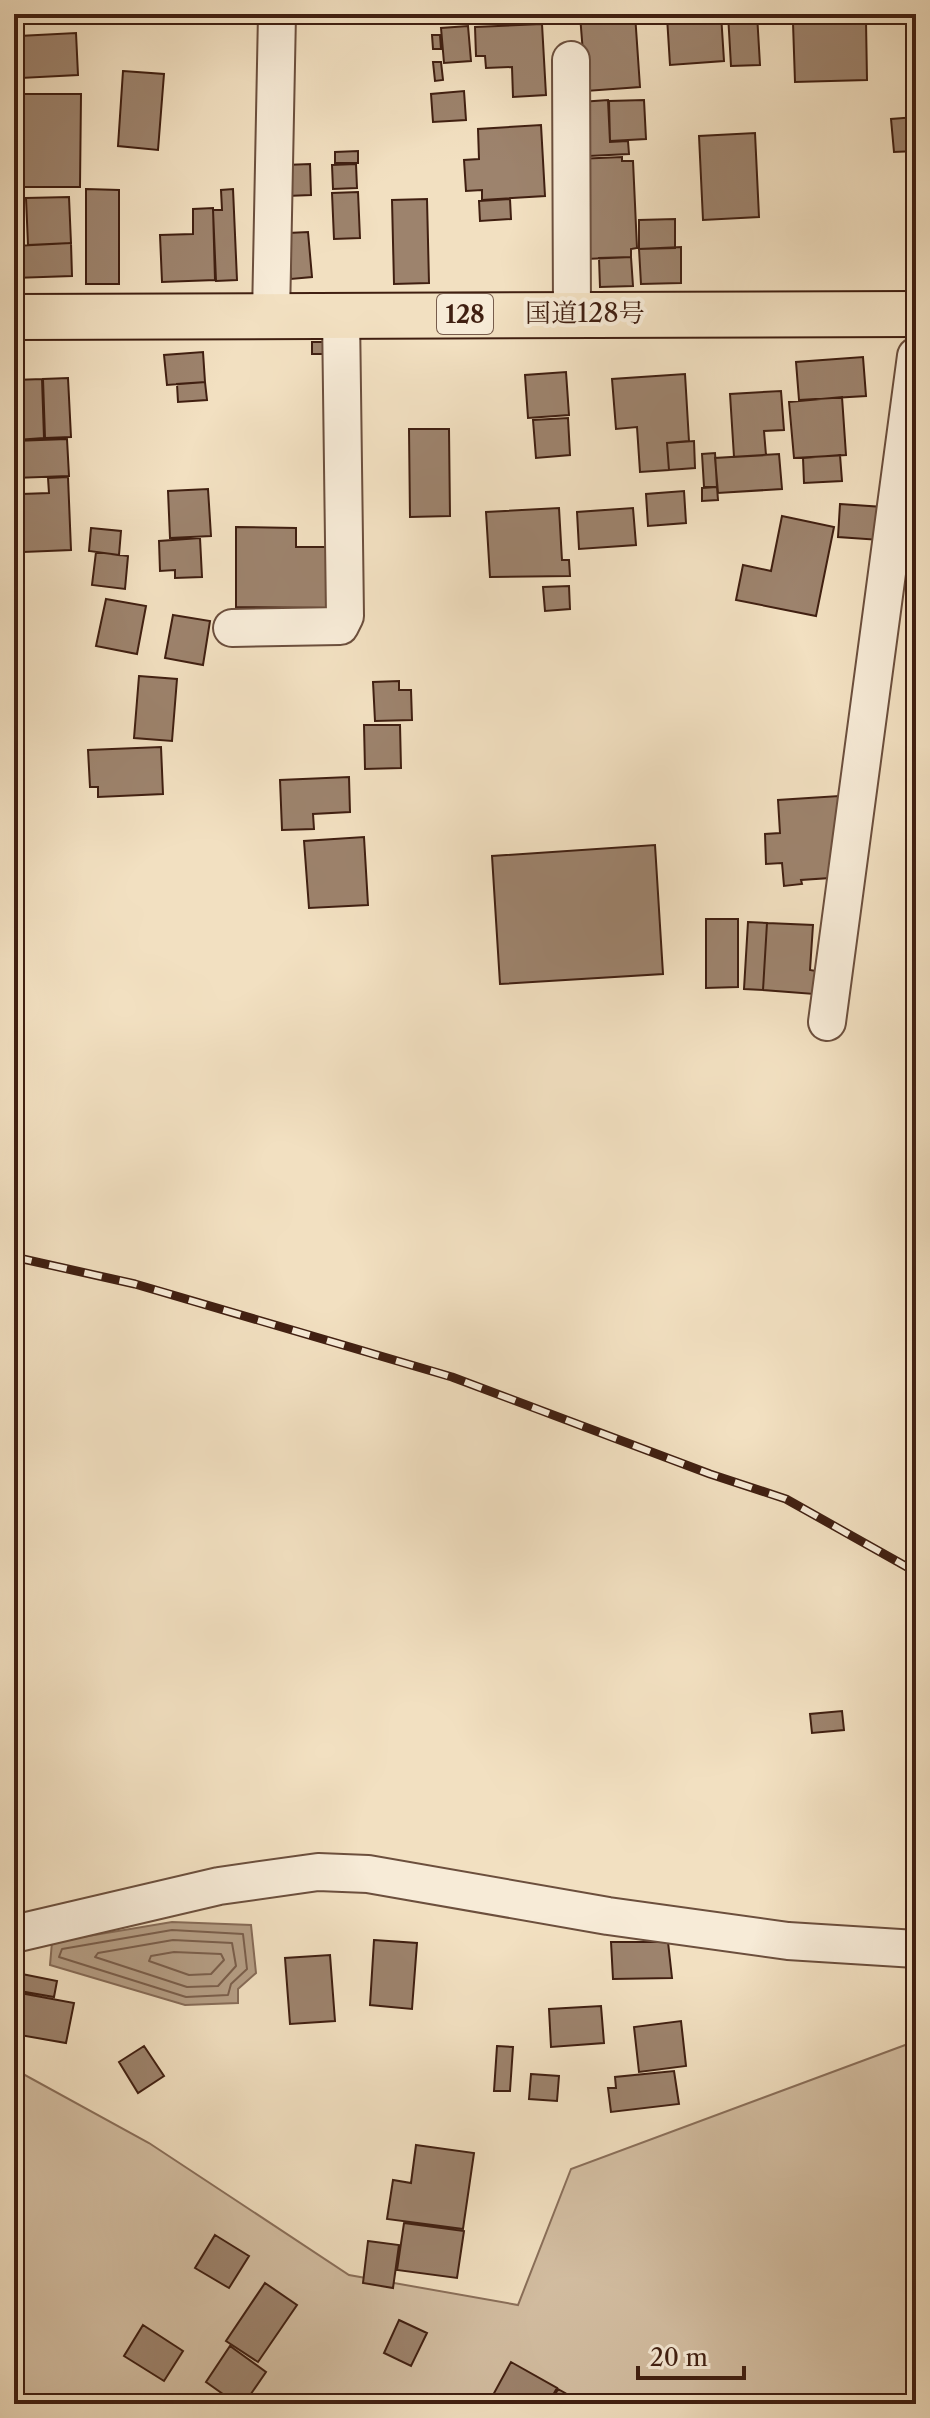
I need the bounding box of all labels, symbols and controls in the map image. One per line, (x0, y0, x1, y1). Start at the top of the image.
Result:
road number: 128 (437, 294, 493, 334)
street label: 国道128号 (525, 297, 645, 329)
scale bar (638, 2330, 744, 2380)
text: 20 m (650, 2343, 708, 2372)

